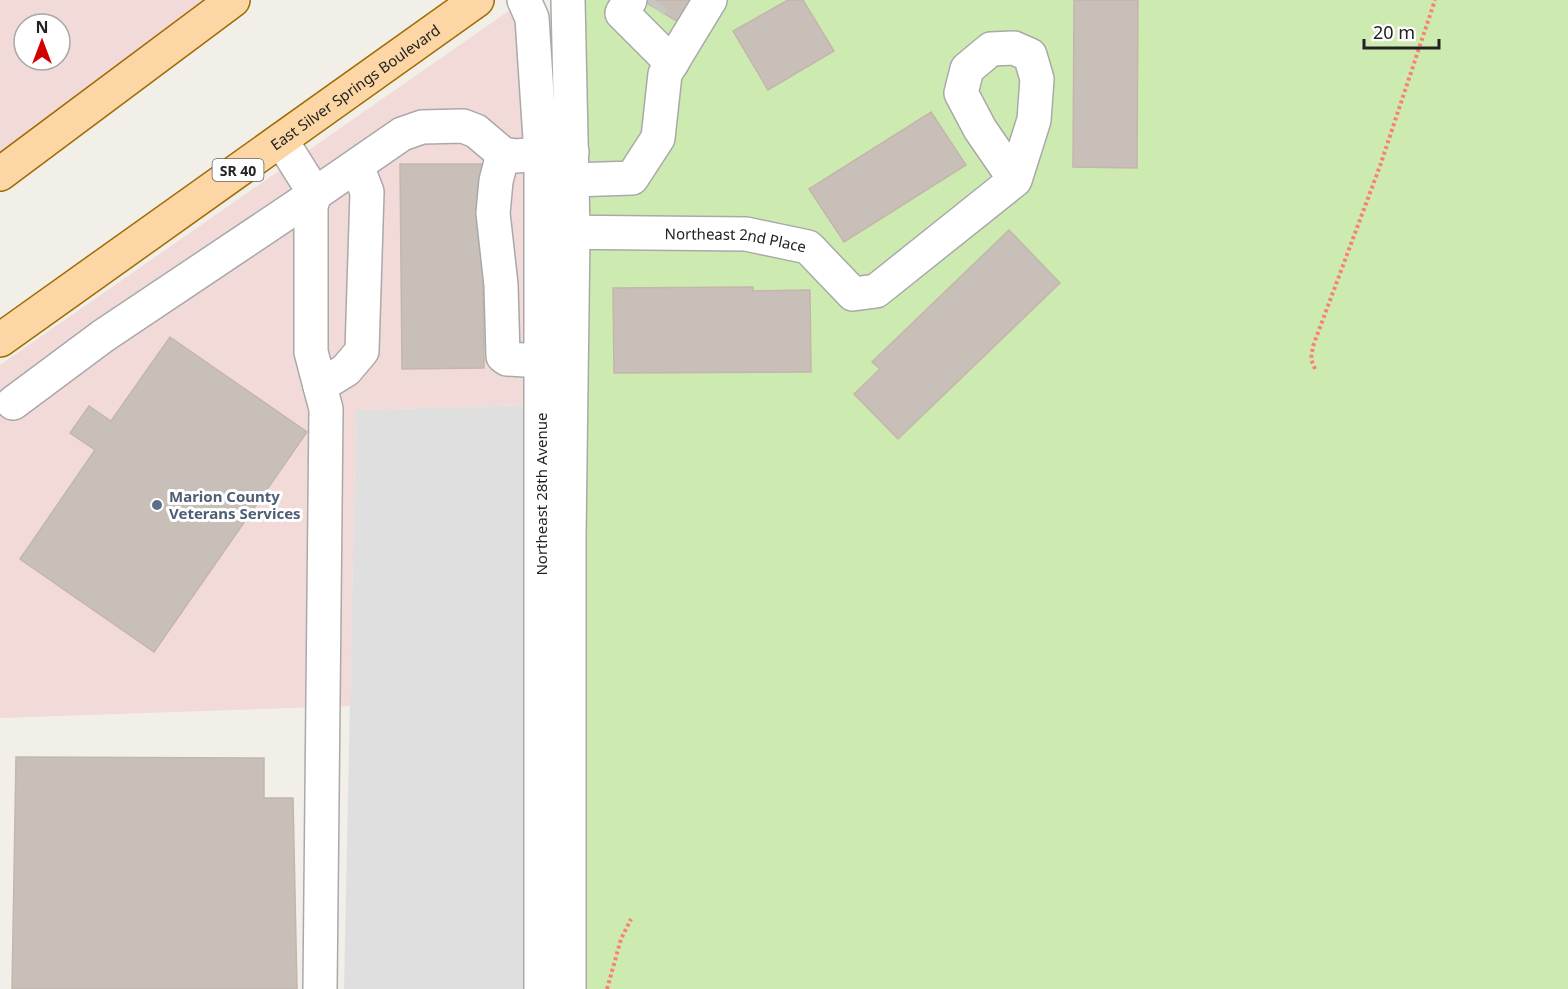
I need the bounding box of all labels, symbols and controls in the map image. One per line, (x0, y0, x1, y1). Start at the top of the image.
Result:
north arrow (12, 12, 72, 72)
scale bar (1364, 12, 1439, 50)
text: N (35, 16, 49, 38)
street label: East Silver Springs Boulevard (266, 20, 444, 154)
text: 20 m (1373, 20, 1415, 44)
road number: SR 40 (212, 159, 264, 181)
street label: Northeast 2nd Place (664, 223, 808, 256)
street label: Northeast 28th Avenue (531, 412, 551, 576)
place label: Marion County Veterans Services (169, 486, 301, 523)
marker: Marion County Veterans Services (150, 498, 164, 512)

